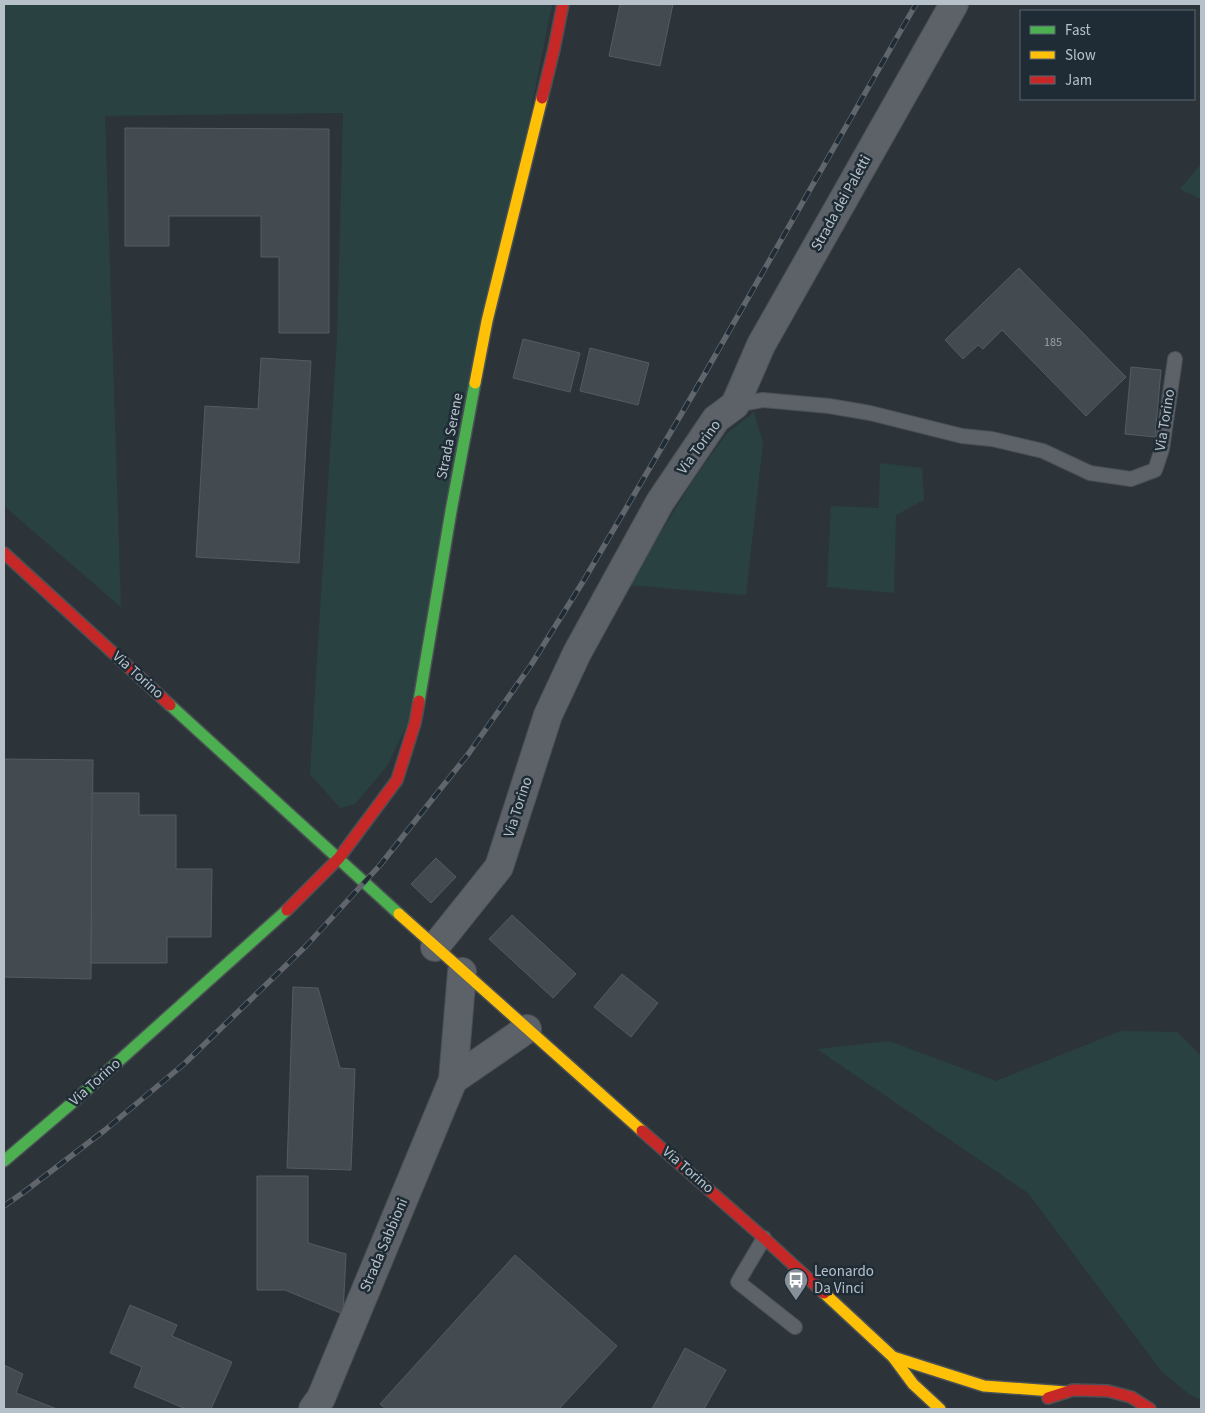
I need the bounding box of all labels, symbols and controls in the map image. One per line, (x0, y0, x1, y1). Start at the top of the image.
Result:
legend (1020, 10, 1195, 100)
text: Fast (1065, 20, 1091, 41)
text: Slow (1065, 45, 1096, 66)
text: Jam (1065, 70, 1092, 91)
street label: Strada dei Paletti (806, 151, 876, 255)
house number: 185 (1044, 334, 1062, 351)
street label: Via Torino (1150, 388, 1180, 452)
street label: Strada Serene (431, 391, 469, 481)
street label: Via Torino (672, 416, 726, 478)
street label: Via Torino (108, 646, 168, 704)
street label: Via Torino (498, 774, 538, 840)
street label: Via Torino (65, 1053, 125, 1111)
street label: Via Torino (658, 1142, 718, 1198)
street label: Strada Sabbioni (355, 1195, 413, 1295)
place label: Leonardo Da Vinci (814, 1261, 874, 1299)
bus stop icon: Leonardo Da Vinci (783, 1267, 809, 1301)

